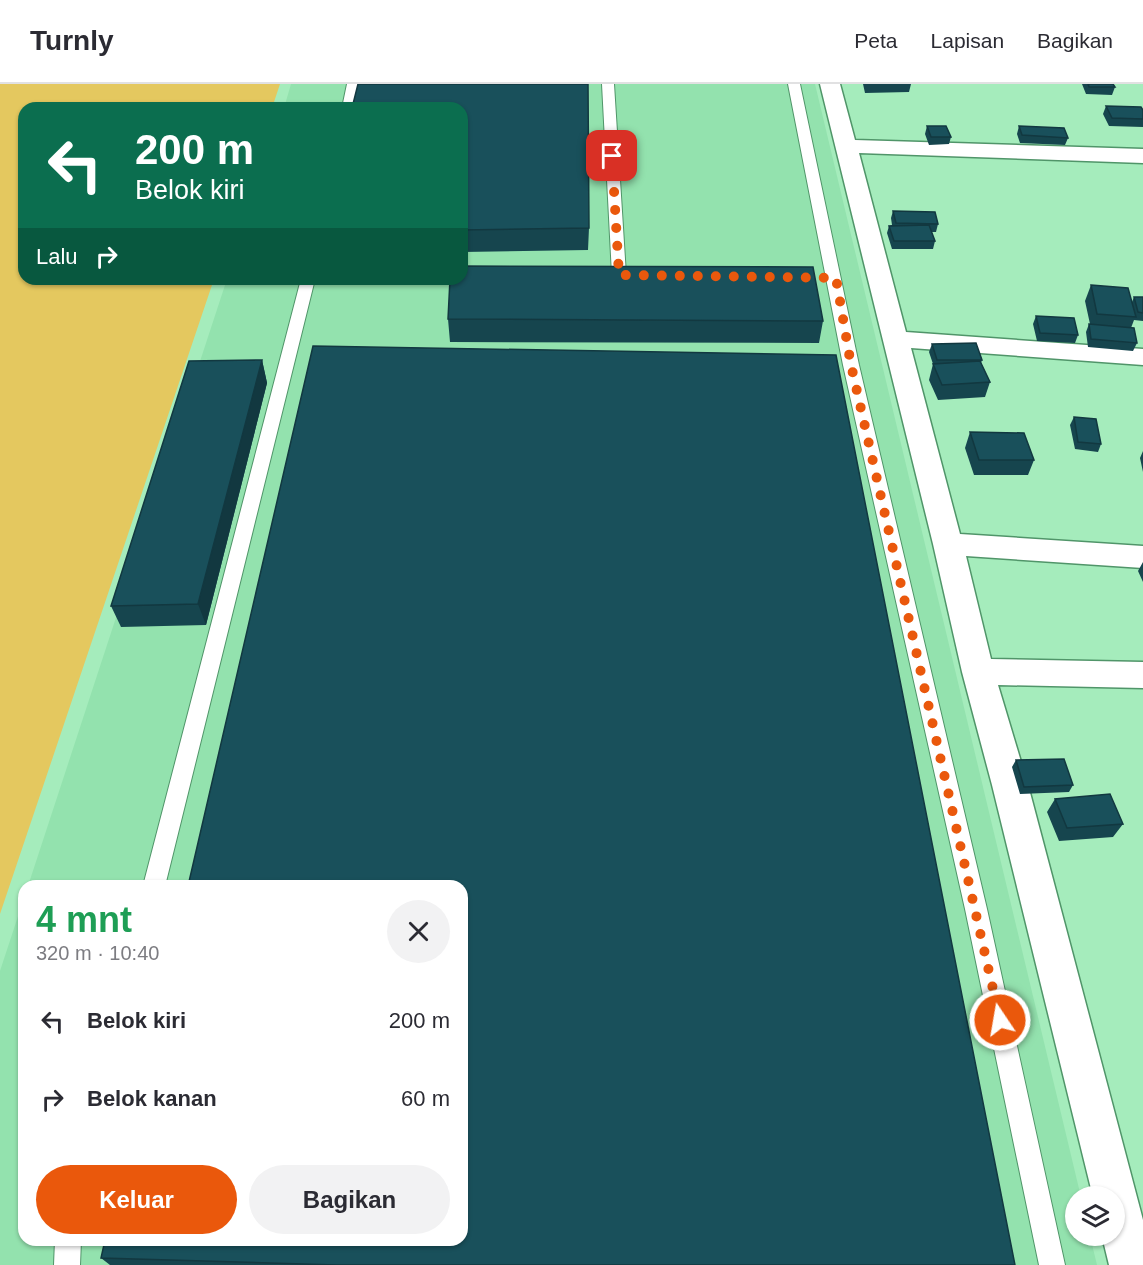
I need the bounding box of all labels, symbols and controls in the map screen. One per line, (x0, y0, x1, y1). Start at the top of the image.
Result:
text: Turnly (30, 25, 113, 56)
text: Peta (854, 29, 898, 52)
text: Lapisan (931, 29, 1004, 52)
text: Bagikan (1037, 29, 1113, 52)
icon: left (36, 126, 114, 204)
text: 200 m (135, 126, 254, 173)
pin (586, 130, 637, 181)
icon: arrive (595, 139, 628, 172)
text: Belok kiri (135, 175, 245, 205)
icon: right (90, 240, 123, 273)
text: Lalu (36, 244, 78, 269)
text: 4 mnt (36, 899, 132, 940)
button: close (387, 900, 450, 963)
text: 320 m · 10:40 (36, 942, 159, 964)
position arrow (968, 988, 1032, 1052)
icon: left (36, 1005, 69, 1038)
text: Belok kiri (87, 1008, 186, 1033)
text: 200 m (389, 1008, 450, 1033)
icon: right (36, 1083, 69, 1116)
text: Belok kanan (87, 1086, 217, 1111)
text: 60 m (401, 1086, 450, 1111)
button: Keluar (36, 1165, 237, 1234)
button: Bagikan (249, 1165, 450, 1234)
map controls (1065, 1186, 1125, 1246)
button: layers (1065, 1186, 1125, 1246)

